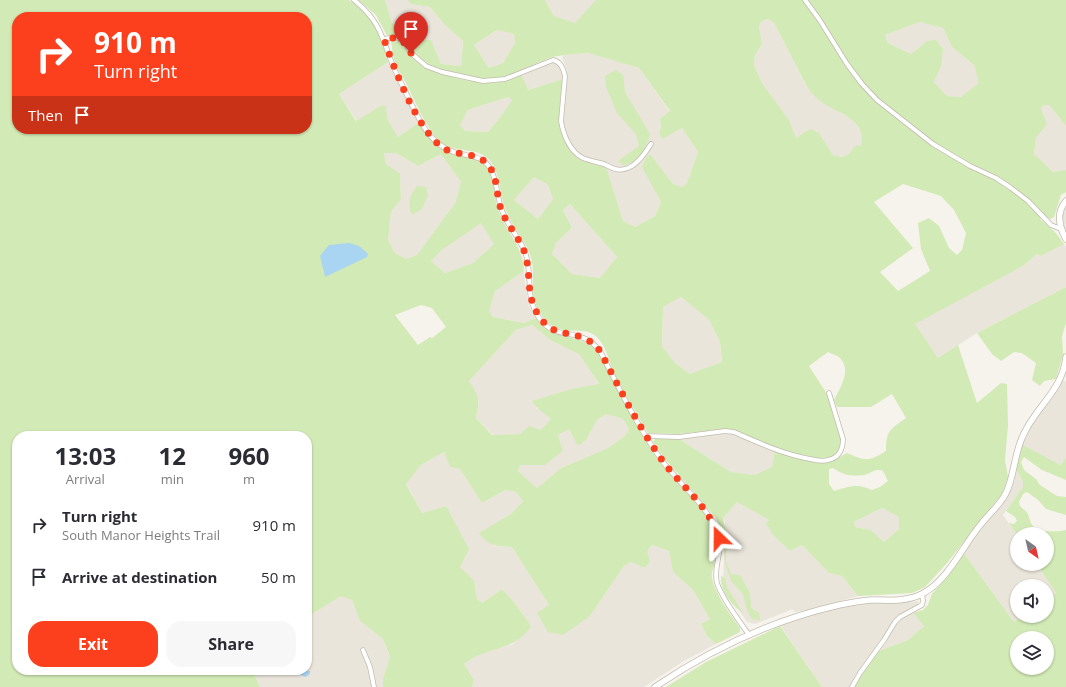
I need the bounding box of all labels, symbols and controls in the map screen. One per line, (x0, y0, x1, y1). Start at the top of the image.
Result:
pin (394, 12, 428, 53)
icon: arrive (400, 18, 422, 40)
text: 910 m (94, 23, 177, 61)
icon: right (28, 28, 80, 80)
text: Turn right (94, 59, 177, 83)
icon: arrive (71, 104, 93, 126)
text: Then (28, 105, 63, 125)
text: 13:03 (54, 439, 116, 472)
text: 12 (159, 439, 186, 472)
text: 960 (228, 439, 270, 472)
text: Arrival (66, 470, 105, 488)
text: min (161, 470, 184, 488)
text: m (243, 470, 255, 488)
text: Turn right (62, 506, 137, 526)
icon: right (28, 514, 50, 536)
text: 910 m (252, 515, 296, 535)
position arrow (698, 517, 740, 559)
text: South Manor Heights Trail (62, 526, 220, 544)
north arrow (1010, 527, 1054, 571)
map controls (1010, 527, 1054, 675)
icon: arrive (28, 566, 50, 588)
text: Arrive at destination (62, 567, 217, 587)
text: 50 m (261, 567, 296, 587)
button: sound (1010, 579, 1054, 623)
button: Exit (28, 621, 158, 667)
button: Share (166, 621, 296, 667)
button: layers (1010, 631, 1054, 675)

